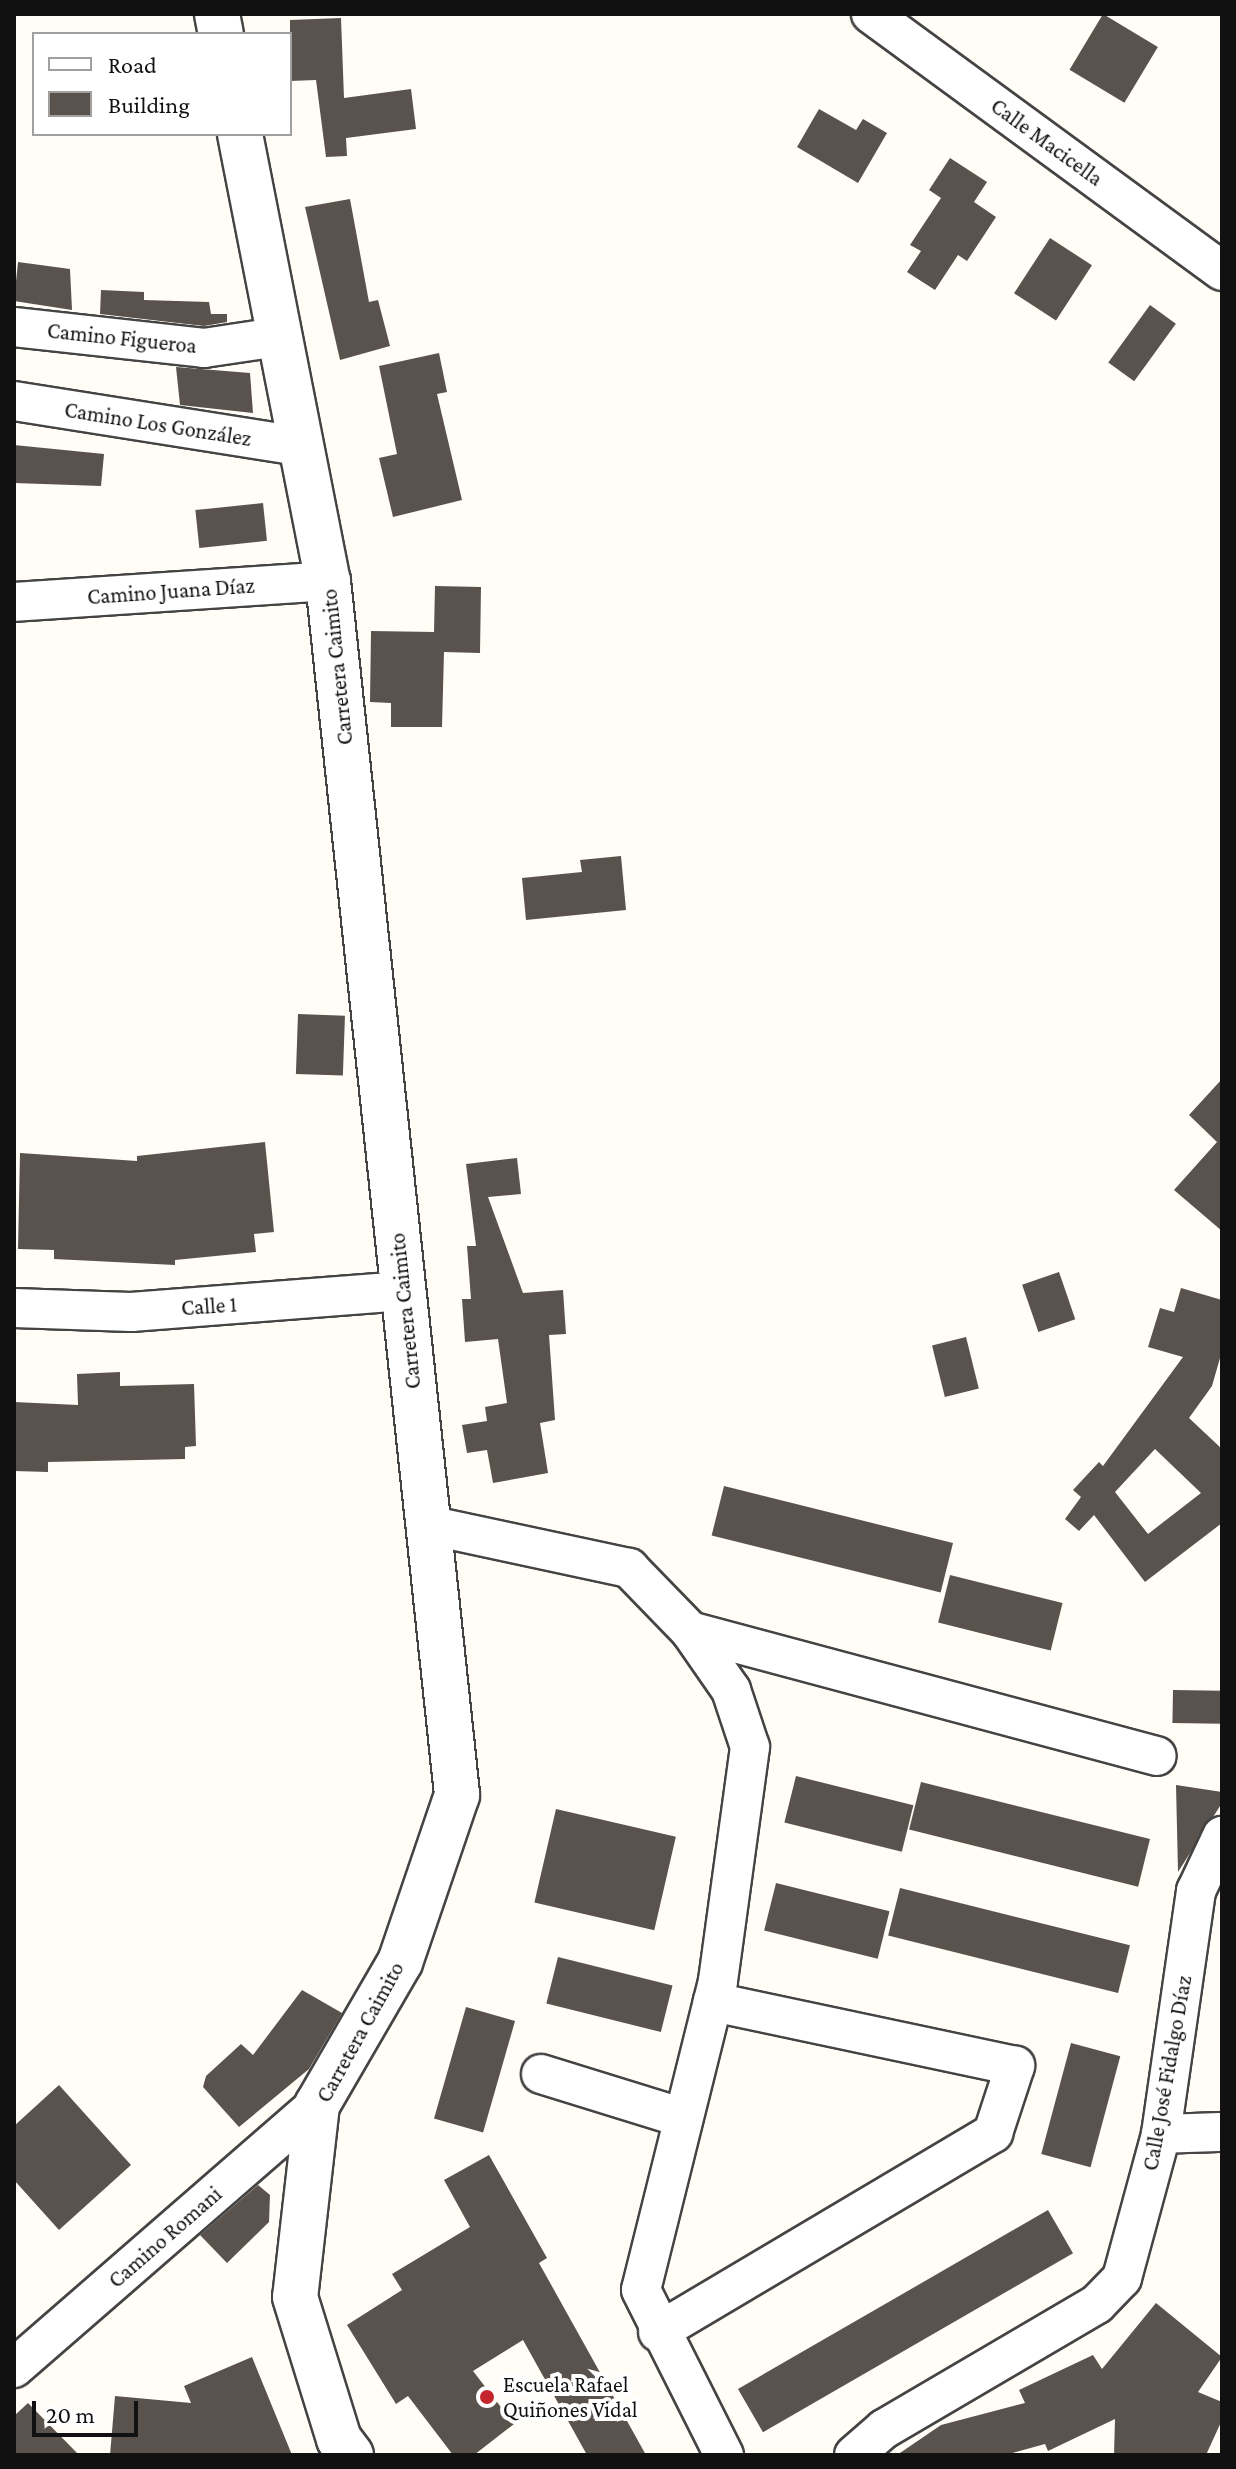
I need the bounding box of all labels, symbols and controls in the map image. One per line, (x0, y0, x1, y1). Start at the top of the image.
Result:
legend (32, 32, 292, 136)
text: Road (108, 51, 157, 78)
text: Building (108, 91, 190, 118)
street label: Calle Macicella (986, 92, 1108, 192)
street label: Camino Figueroa (46, 317, 198, 359)
street label: Camino Los González (63, 396, 253, 452)
street label: Camino Juana Díaz (86, 572, 256, 610)
street label: Carretera Caimito (316, 588, 358, 746)
street label: Carretera Caimito (384, 1232, 426, 1390)
street label: Calle 1 (180, 1291, 238, 1321)
street label: Carretera Caimito (310, 1957, 410, 2107)
street label: Calle José Fidalgo Díaz (1137, 1973, 1197, 2173)
street label: Camino Romani (103, 2181, 227, 2293)
place label: Escuela Rafael Quiñones Vidal (503, 2371, 638, 2422)
scale bar (36, 2385, 142, 2435)
marker: Escuela Rafael Quiñones Vidal (478, 2388, 496, 2406)
text: 20 m (46, 2401, 95, 2428)

